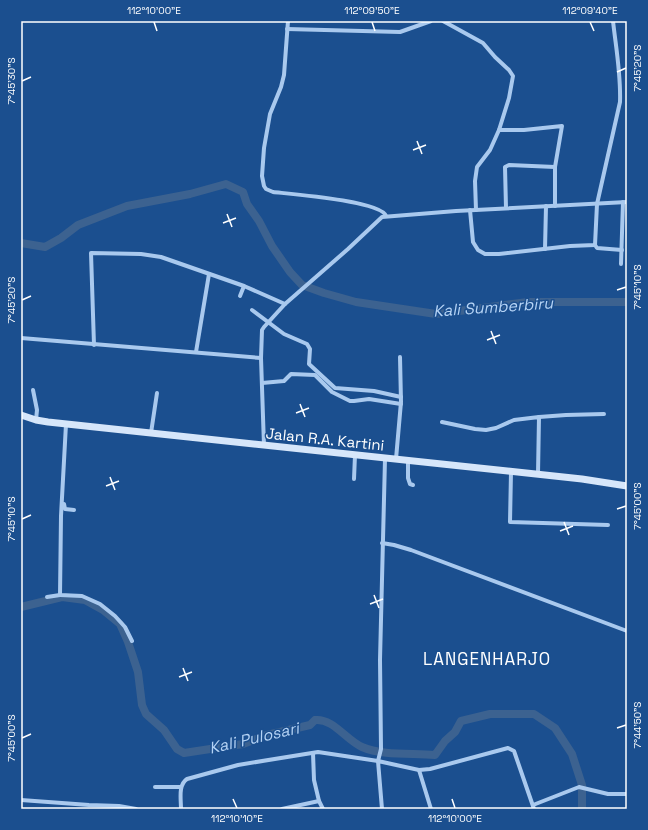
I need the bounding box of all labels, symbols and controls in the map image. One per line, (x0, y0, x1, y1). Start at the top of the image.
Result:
text: 112°10'00"E (127, 4, 181, 17)
text: 112°09'50"E (344, 4, 400, 17)
text: 112°09'40"E (562, 4, 618, 17)
text: 7°45'20"S (631, 44, 644, 92)
text: 7°45'30"S (5, 57, 18, 105)
text: 7°45'10"S (631, 264, 644, 310)
text: 7°45'20"S (5, 276, 18, 324)
water label: Kali Sumberbiru (432, 292, 555, 322)
street label: Jalan R.A. Kartini (265, 423, 385, 455)
text: 7°45'00"S (631, 482, 644, 530)
text: 7°45'10"S (5, 496, 18, 542)
district label: LANGENHARJO (423, 648, 551, 670)
text: 7°44'50"S (631, 702, 644, 748)
text: 7°45'00"S (5, 714, 18, 762)
water label: Kali Pulosari (207, 717, 303, 759)
text: 112°10'10"E (211, 812, 263, 825)
text: 112°10'00"E (428, 812, 482, 825)

